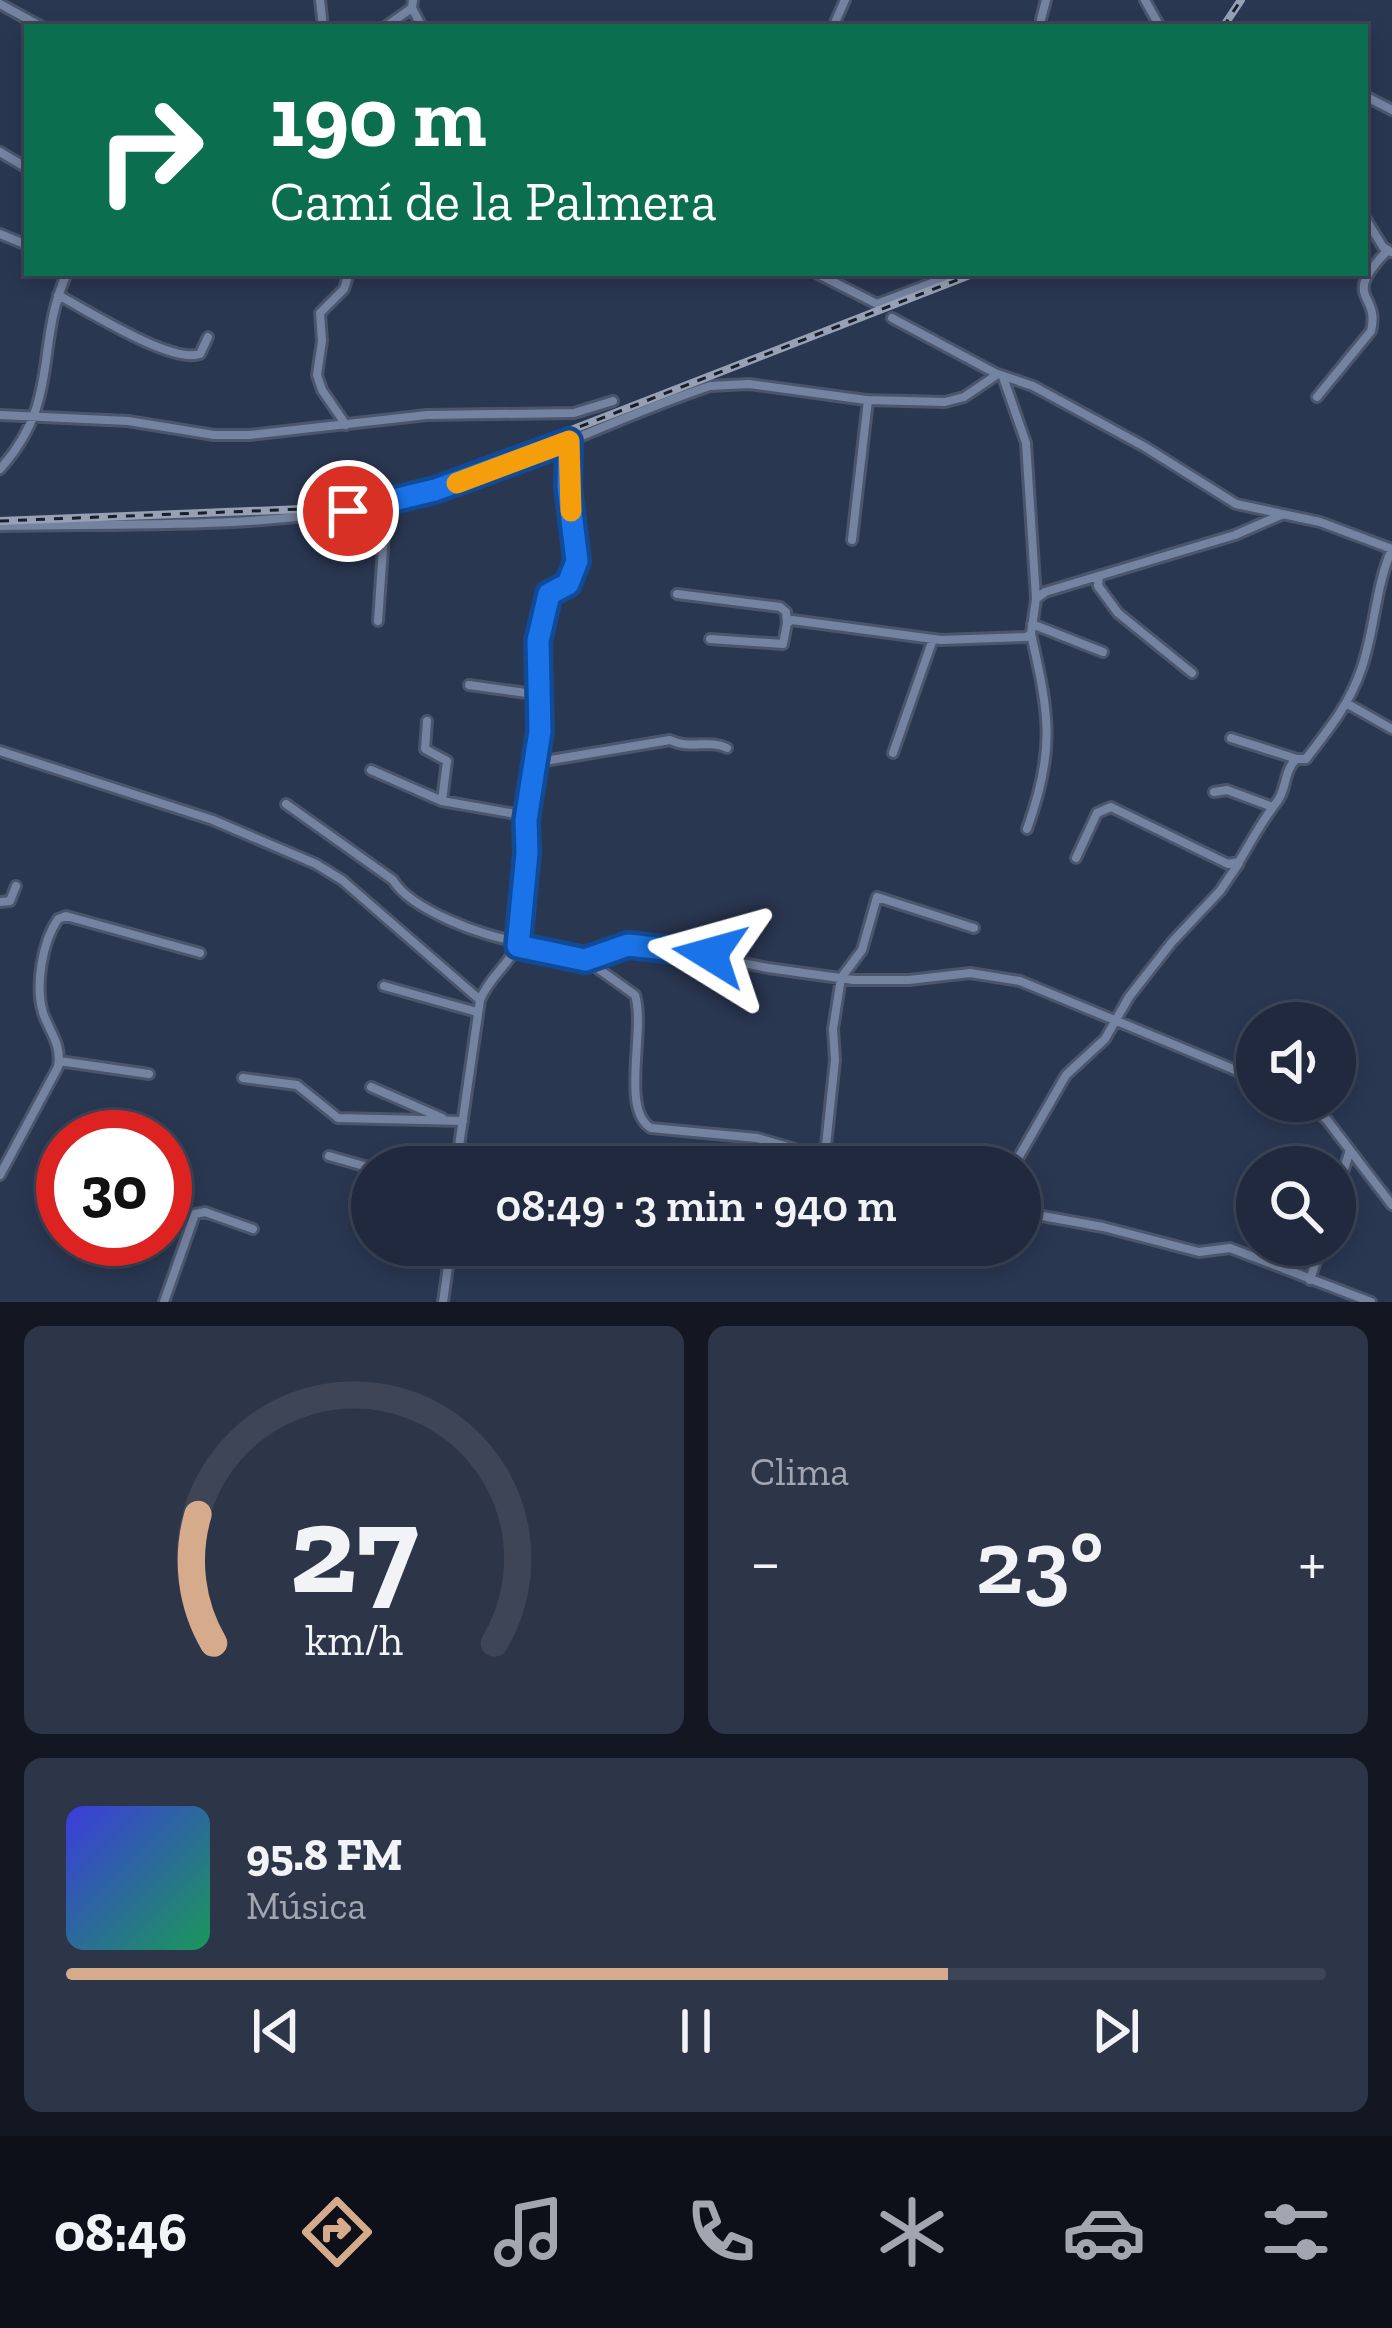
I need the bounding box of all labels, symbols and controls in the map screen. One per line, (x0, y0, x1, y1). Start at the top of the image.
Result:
text: 190 m (270, 67, 487, 168)
icon: right (72, 72, 228, 228)
text: Camí de la Palmera (270, 169, 717, 234)
pin (297, 460, 399, 562)
icon: arrive (315, 478, 381, 544)
position arrow (647, 891, 773, 1017)
map controls (1236, 1002, 1356, 1266)
button: sound (1236, 1002, 1356, 1122)
speed limit sign: 30 (36, 1110, 192, 1266)
button: search (1236, 1146, 1356, 1266)
text: 08:49 · 3 min · 940 m (495, 1179, 897, 1233)
text: Clima (750, 1448, 849, 1495)
text: 27 (290, 1474, 419, 1624)
text: 23° (976, 1508, 1103, 1616)
text: − (750, 1523, 781, 1602)
text: + (1298, 1523, 1326, 1602)
text: km/h (305, 1615, 403, 1666)
text: 95.8 FM (246, 1828, 403, 1882)
text: Música (246, 1882, 366, 1929)
icon: previous (243, 1998, 309, 2064)
icon: pause (663, 1998, 729, 2064)
icon: next (1083, 1998, 1149, 2064)
icon: directions (295, 2190, 379, 2274)
icon: music (487, 2190, 571, 2274)
icon: phone (679, 2190, 763, 2274)
icon: climate (870, 2190, 954, 2274)
icon: car (1062, 2190, 1146, 2274)
icon: filters (1254, 2190, 1338, 2274)
text: 08:46 (54, 2200, 187, 2265)

